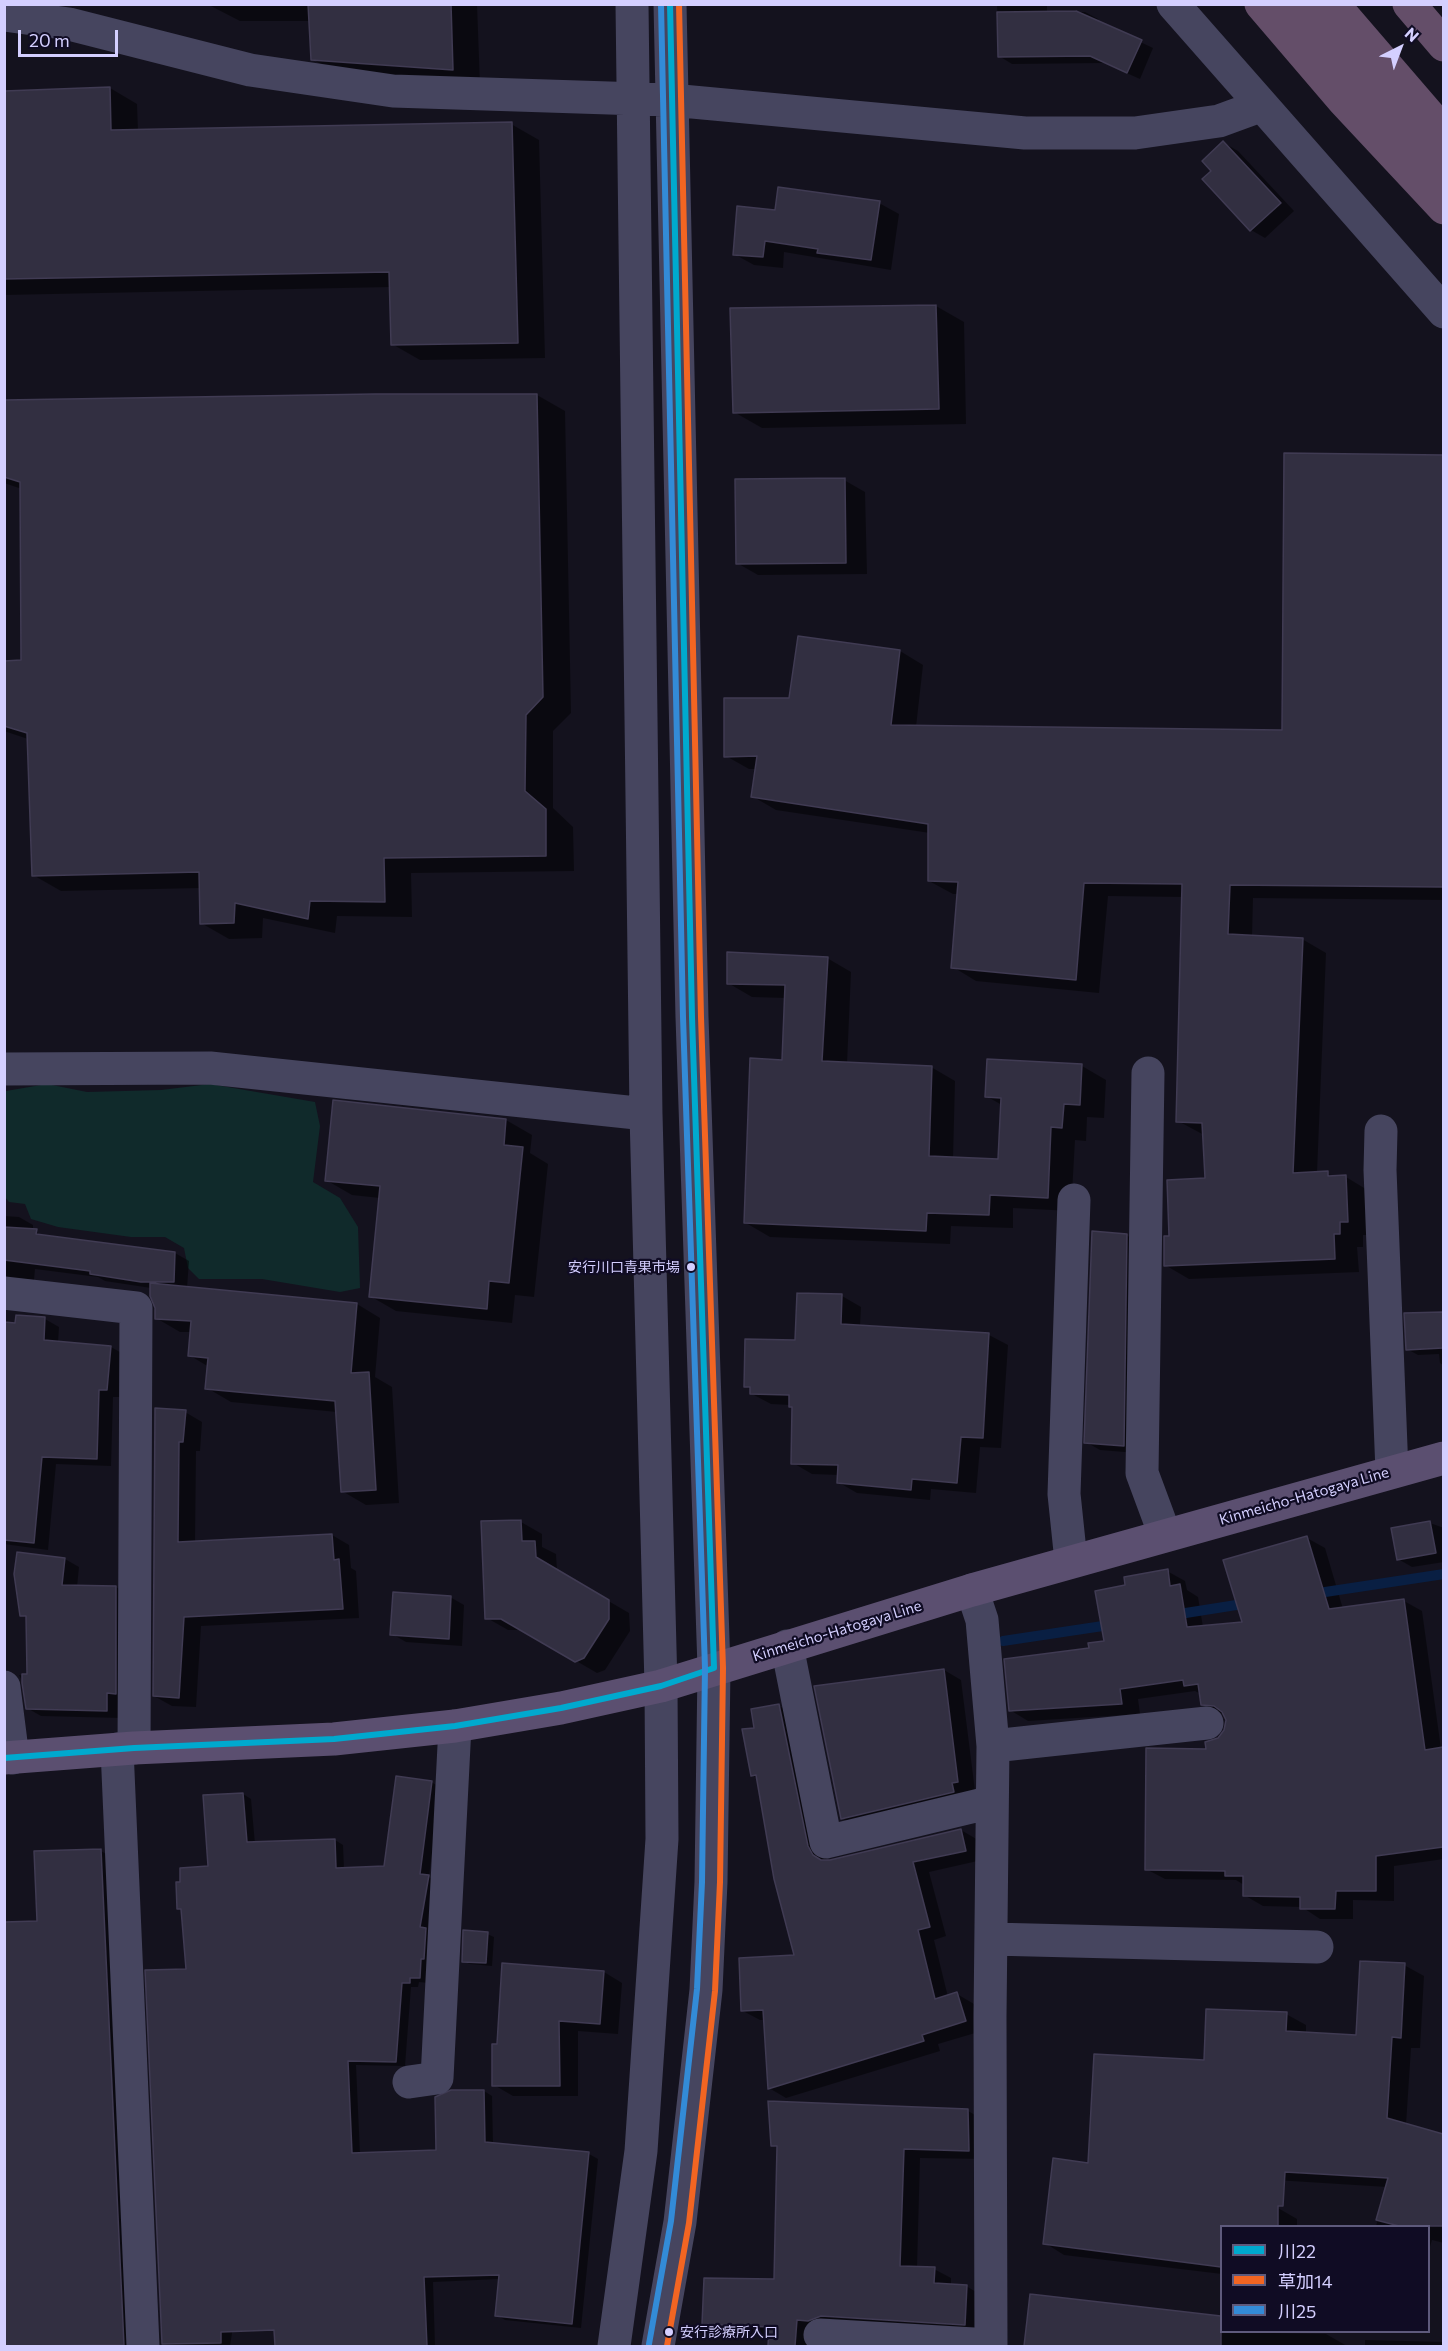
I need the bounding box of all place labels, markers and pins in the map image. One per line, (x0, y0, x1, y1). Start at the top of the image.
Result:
place label: 安行川口青果市場 (568, 1259, 680, 1275)
marker: 安行川口青果市場 (685, 1261, 697, 1273)
place label: 安行診療所入口 (680, 2324, 778, 2340)
marker: 安行診療所入口 (663, 2326, 675, 2338)

